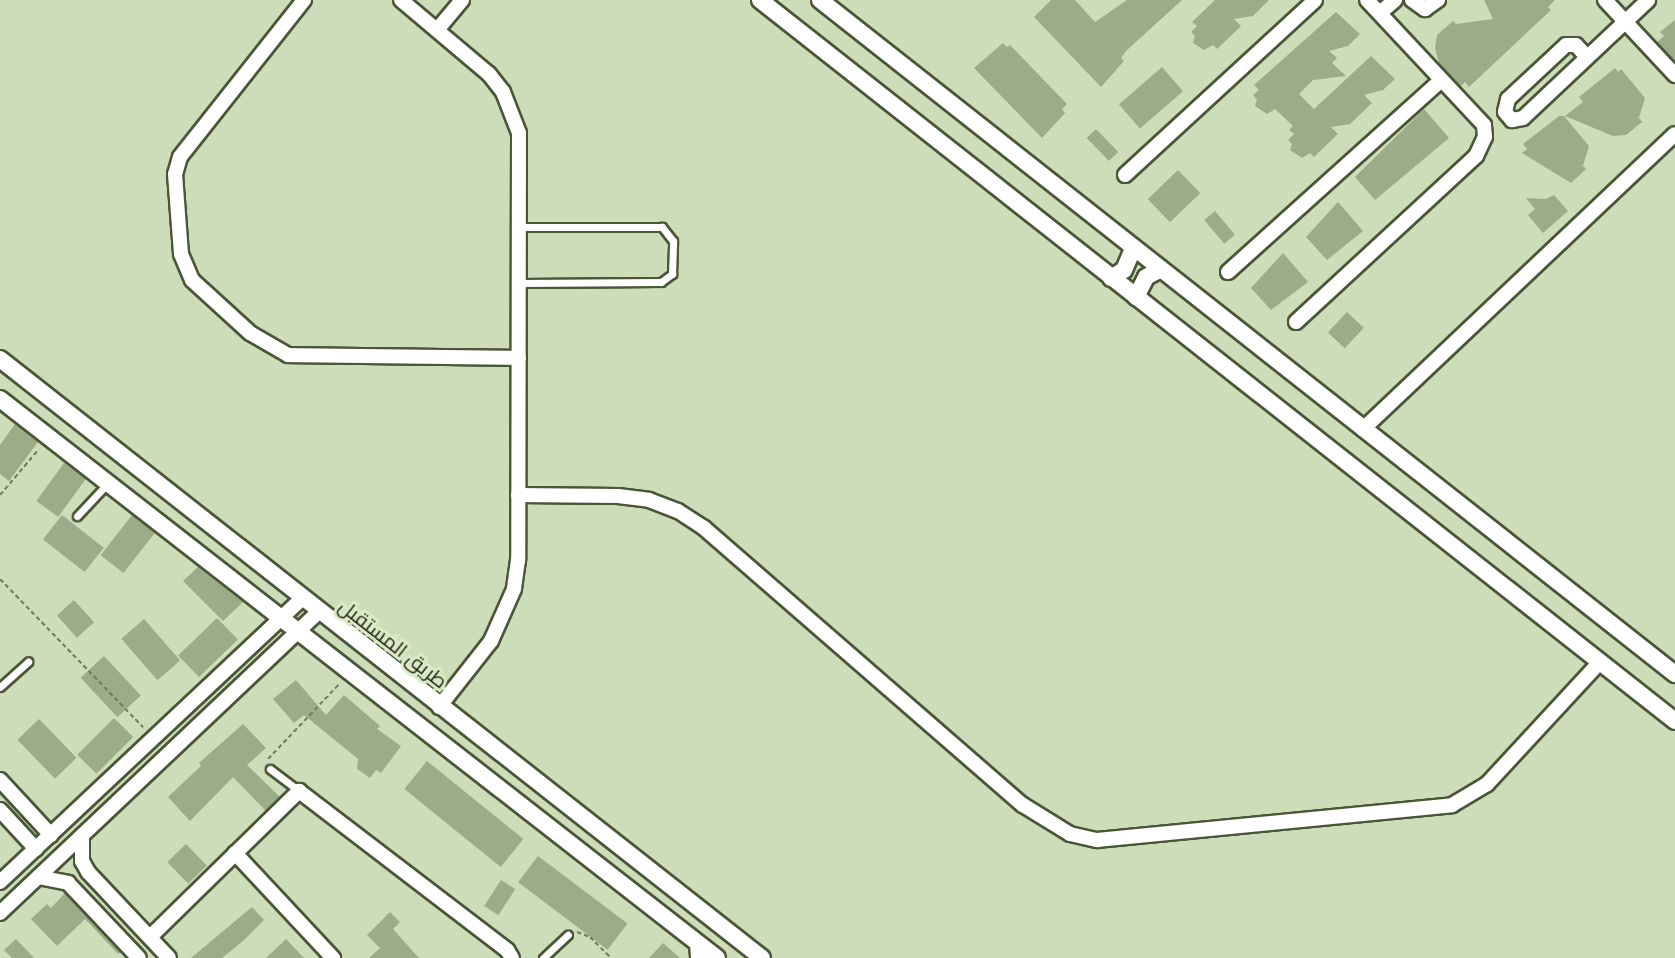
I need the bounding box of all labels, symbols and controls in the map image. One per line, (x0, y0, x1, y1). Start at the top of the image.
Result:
street label: طريق المستقبل (334, 594, 452, 694)

